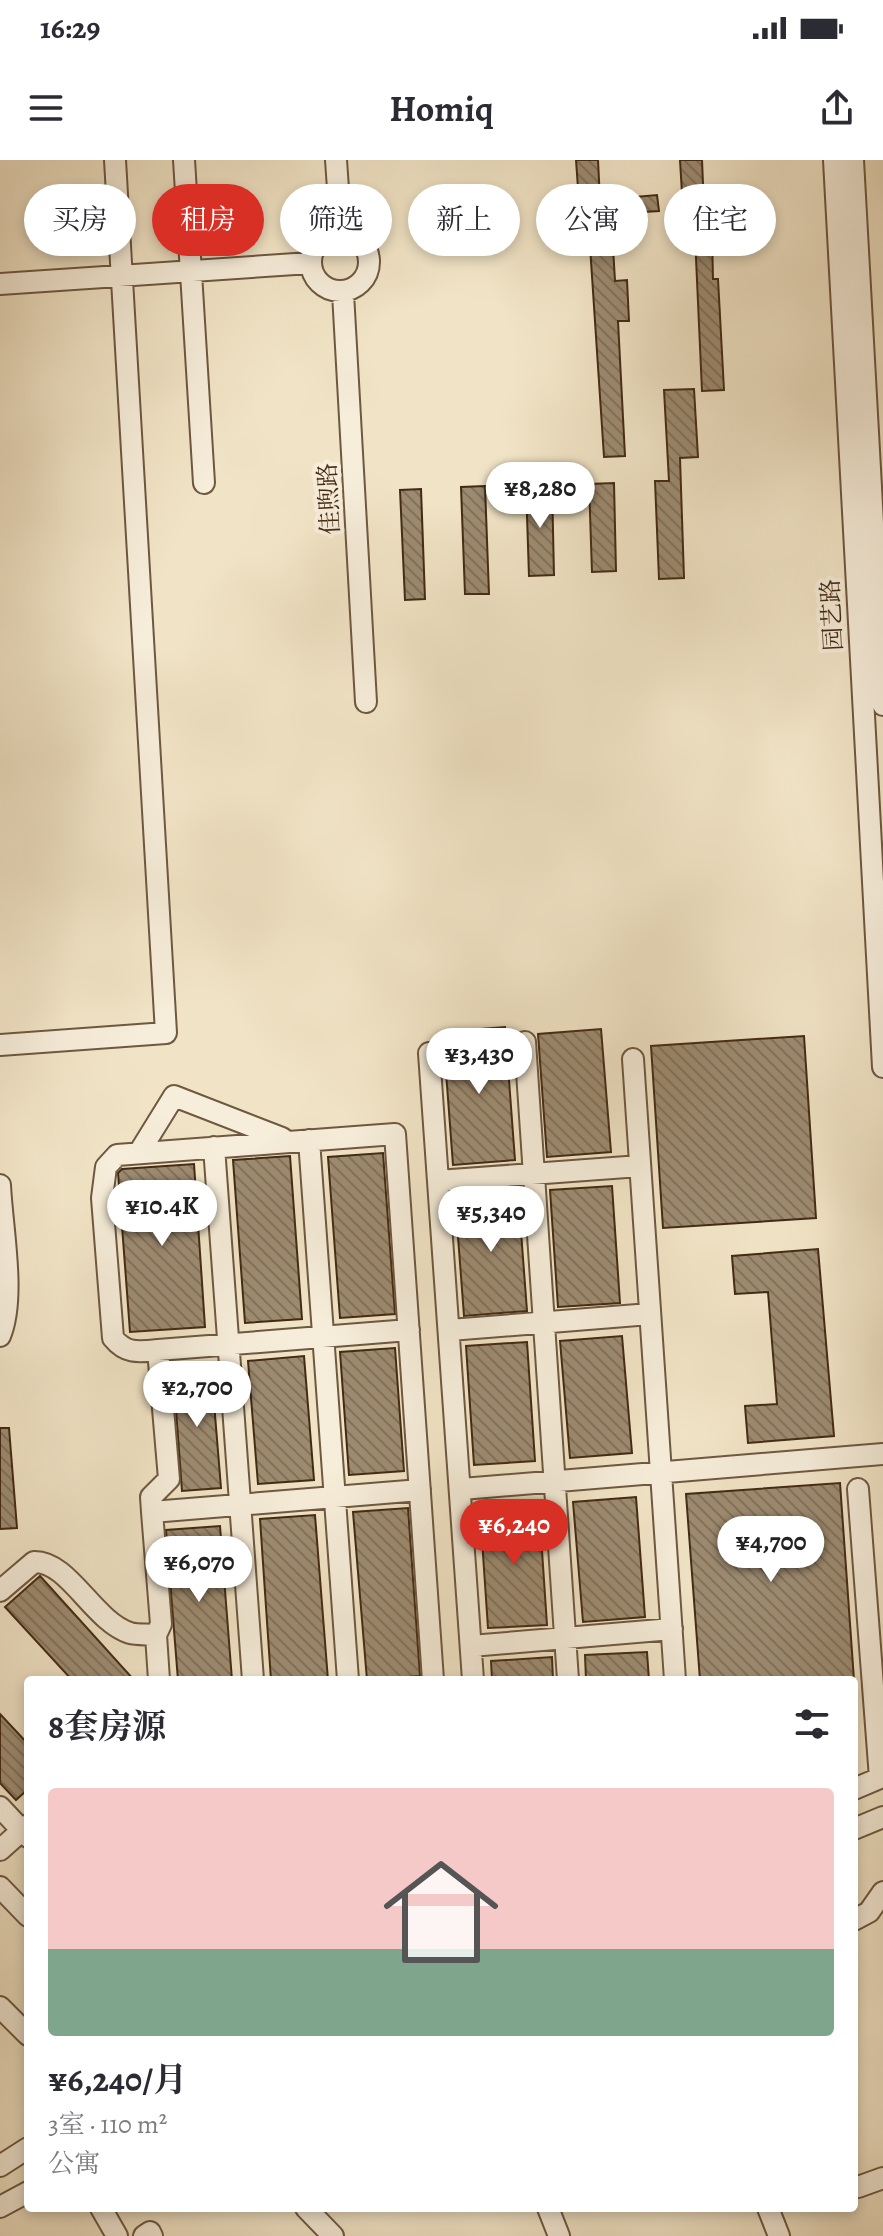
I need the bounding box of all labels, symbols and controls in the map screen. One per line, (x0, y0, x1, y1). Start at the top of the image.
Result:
text: 16:29 (40, 8, 100, 48)
text: Homiq (389, 84, 494, 133)
icon: menu (24, 86, 68, 130)
icon: share (815, 86, 859, 130)
chip: 买房 (24, 184, 136, 256)
chip: 租房 (152, 184, 264, 256)
chip: 筛选 (280, 184, 392, 256)
chip: 新上 (408, 184, 520, 256)
chip: 公寓 (536, 184, 648, 256)
chip: 住宅 (664, 184, 776, 256)
street label: 佳煦路 (311, 462, 347, 536)
pin: ¥8,280 (475, 462, 605, 530)
text: ¥8,280 (504, 470, 576, 505)
street label: 园艺路 (814, 578, 850, 652)
pin: ¥3,430 (414, 1028, 544, 1096)
text: ¥3,430 (444, 1036, 514, 1071)
pin: ¥10.4K (97, 1180, 227, 1248)
pin: ¥5,340 (426, 1186, 556, 1254)
text: ¥10.4K (125, 1188, 199, 1223)
text: ¥5,340 (456, 1194, 526, 1229)
pin: ¥2,700 (132, 1361, 262, 1429)
text: ¥2,700 (161, 1369, 233, 1404)
pin: ¥6,240 (449, 1499, 579, 1567)
text: ¥6,240 (478, 1507, 550, 1542)
pin: ¥4,700 (706, 1516, 836, 1584)
text: ¥4,700 (735, 1524, 807, 1559)
pin: ¥6,070 (134, 1536, 264, 1604)
text: ¥6,070 (163, 1544, 235, 1579)
icon: filters (790, 1702, 834, 1746)
text: 8套房源 (48, 1703, 166, 1750)
icon: home (369, 1840, 513, 1984)
text: ¥6,240/月 (48, 2056, 187, 2103)
text: 3室 · 110 m² (48, 2107, 167, 2142)
text: 公寓 (48, 2146, 100, 2181)

